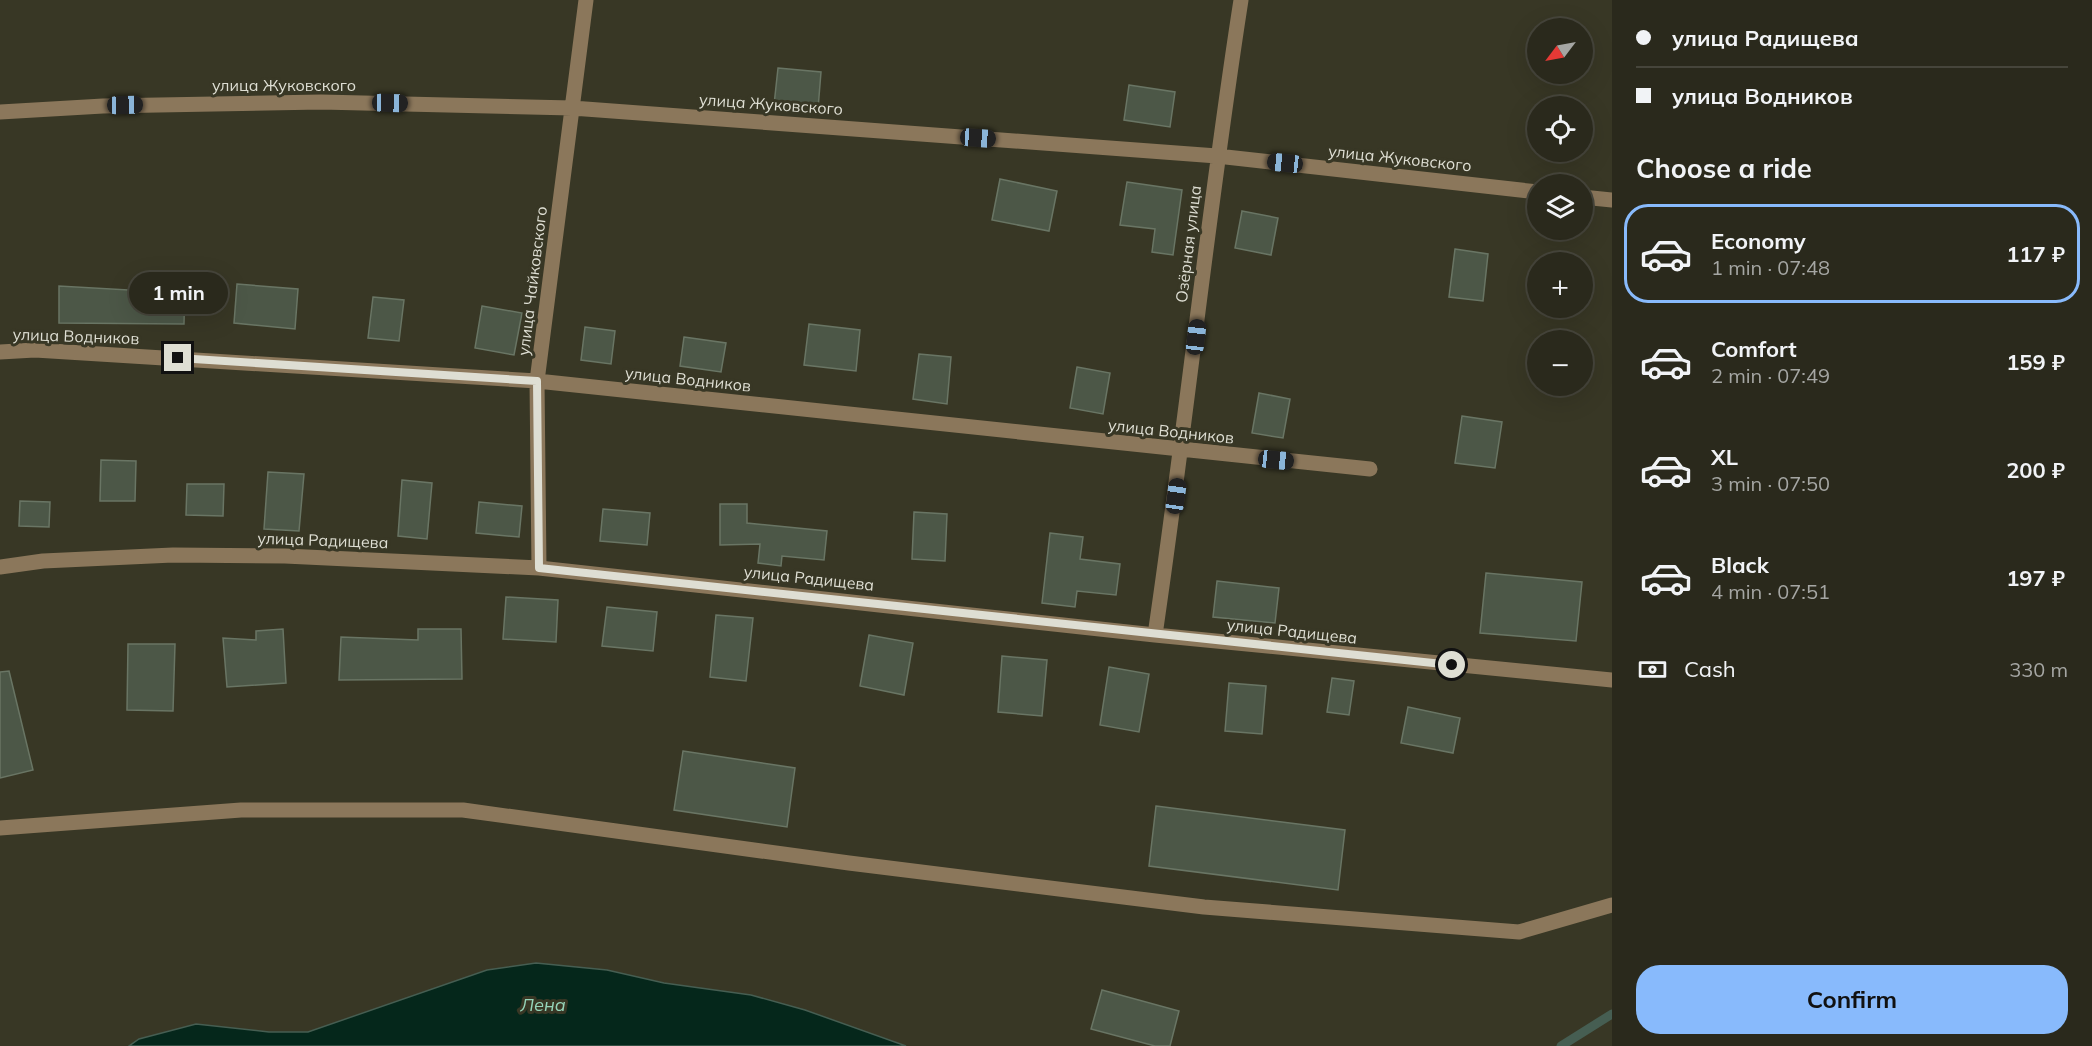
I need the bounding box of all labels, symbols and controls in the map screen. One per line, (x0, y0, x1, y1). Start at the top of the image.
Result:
north arrow (1527, 18, 1593, 84)
map controls (1527, 18, 1593, 396)
text: улица Радищева (1672, 24, 1859, 52)
street label: улица Жуковского (212, 75, 356, 95)
text: улица Водников (1672, 82, 1853, 110)
street label: улица Жуковского (698, 89, 844, 119)
car (372, 94, 408, 112)
car (107, 96, 143, 114)
button: locate (1527, 96, 1593, 162)
car (959, 128, 997, 148)
street label: улица Жуковского (1327, 141, 1473, 175)
text: Choose a ride (1636, 151, 1812, 185)
car (1266, 152, 1304, 174)
button: layers (1527, 174, 1593, 240)
street label: Озёрная улица (1171, 184, 1205, 304)
street label: улица Чайковского (513, 205, 551, 357)
icon: car (1639, 227, 1693, 281)
text: Economy (1711, 227, 1806, 255)
text: 117 ₽ (2006, 240, 2065, 268)
button: + (1527, 252, 1593, 318)
text: 1 min · 07:48 (1711, 255, 1830, 280)
callout: 1 min (128, 271, 228, 313)
text: 1 min (152, 280, 205, 305)
car (1185, 318, 1207, 356)
street label: улица Водников (12, 324, 140, 348)
button: − (1527, 330, 1593, 396)
icon: car (1639, 335, 1693, 389)
text: Comfort (1711, 335, 1797, 363)
route end (164, 344, 191, 371)
text: 159 ₽ (2006, 348, 2065, 376)
street label: улица Водников (624, 362, 752, 396)
text: 2 min · 07:49 (1711, 363, 1830, 388)
street label: улица Водников (1107, 414, 1235, 448)
icon: car (1639, 443, 1693, 497)
text: XL (1711, 443, 1738, 471)
car (1257, 449, 1295, 471)
text: 200 ₽ (2006, 456, 2065, 484)
text: 3 min · 07:50 (1711, 471, 1830, 496)
car (1165, 477, 1187, 515)
street label: улица Радищева (257, 528, 389, 552)
icon: car (1639, 551, 1693, 605)
text: Black (1711, 551, 1769, 579)
street label: улица Радищева (743, 561, 875, 595)
text: 197 ₽ (2006, 564, 2065, 592)
text: 4 min · 07:51 (1711, 579, 1830, 604)
street label: улица Радищева (1226, 614, 1358, 648)
route start (1438, 651, 1465, 678)
icon: cash (1636, 653, 1669, 686)
text: Cash (1684, 655, 1736, 683)
text: 330 m (2009, 657, 2068, 682)
button: Confirm (1636, 965, 2068, 1034)
water label: Лена (519, 993, 566, 1016)

